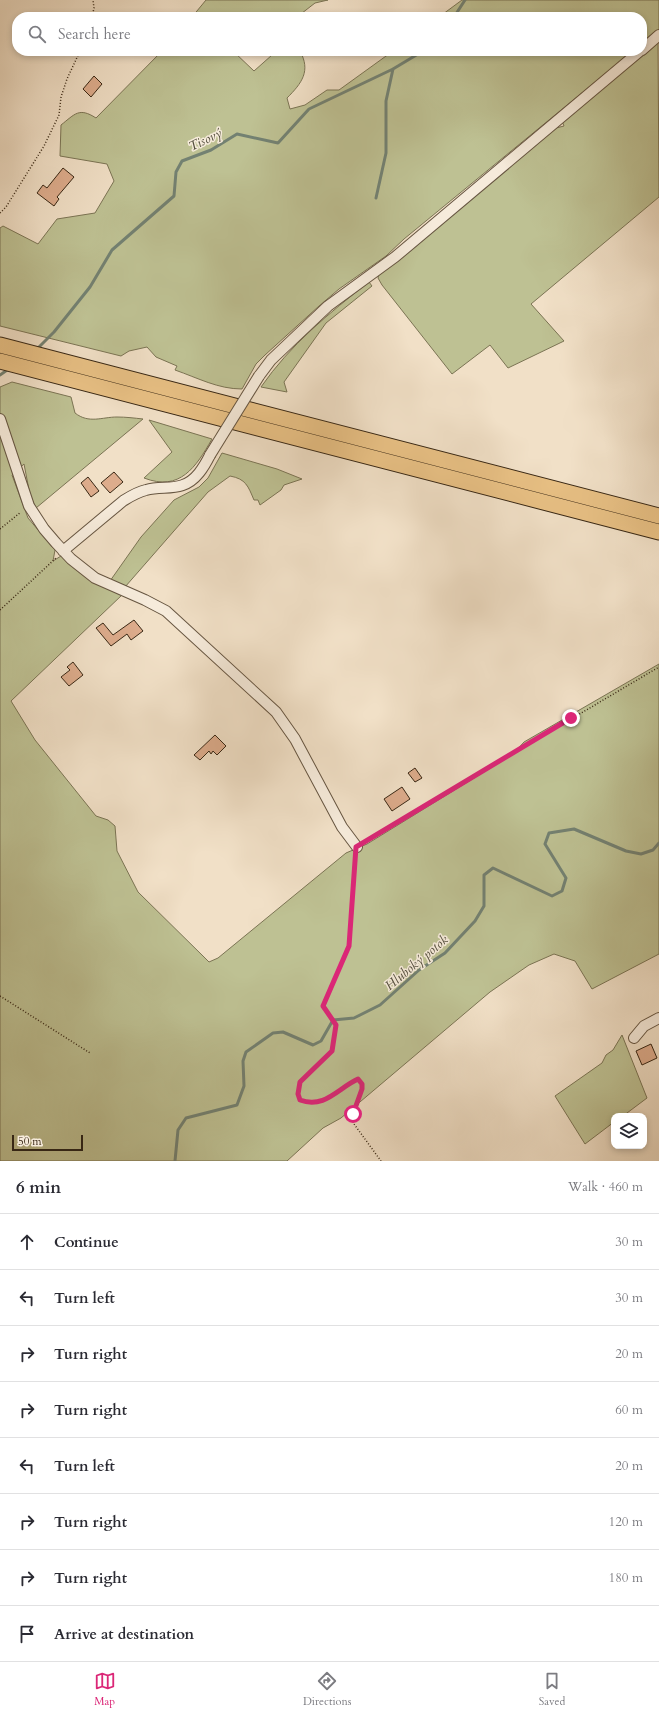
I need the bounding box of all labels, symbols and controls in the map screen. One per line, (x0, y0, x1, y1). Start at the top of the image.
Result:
search box (12, 12, 647, 56)
icon: search (26, 23, 48, 45)
text: Search here (58, 24, 131, 44)
water label: Tisový (186, 124, 225, 156)
route end (562, 709, 580, 727)
water label: Hluboký potok (381, 931, 452, 995)
route start (344, 1105, 362, 1123)
map controls (611, 1113, 647, 1149)
button: layers (611, 1113, 647, 1149)
scale bar (12, 1133, 83, 1152)
text: 50 m (18, 1134, 42, 1149)
text: 6 min (16, 1176, 61, 1199)
text: Walk · 460 m (568, 1178, 643, 1196)
icon: ahead (16, 1231, 38, 1253)
text: Continue (54, 1232, 119, 1252)
text: 30 m (615, 1233, 643, 1251)
icon: left (16, 1287, 38, 1309)
text: Turn left (54, 1288, 115, 1308)
text: 30 m (615, 1289, 643, 1307)
icon: right (16, 1343, 38, 1365)
text: Turn right (54, 1344, 127, 1364)
text: 20 m (615, 1345, 643, 1363)
icon: right (16, 1399, 38, 1421)
text: Turn right (54, 1400, 127, 1420)
text: 60 m (615, 1401, 643, 1419)
icon: left (16, 1455, 38, 1477)
text: Turn left (54, 1456, 115, 1476)
text: 20 m (615, 1457, 643, 1475)
icon: right (16, 1511, 38, 1533)
text: Turn right (54, 1512, 127, 1532)
text: 120 m (609, 1513, 643, 1531)
icon: right (16, 1567, 38, 1589)
text: Turn right (54, 1568, 127, 1588)
text: 180 m (609, 1569, 643, 1587)
icon: arrive (16, 1623, 38, 1645)
text: Arrive at destination (54, 1624, 194, 1644)
tab: Map (94, 1670, 116, 1709)
tab: Directions (303, 1670, 351, 1709)
tab: Saved (539, 1670, 565, 1709)

